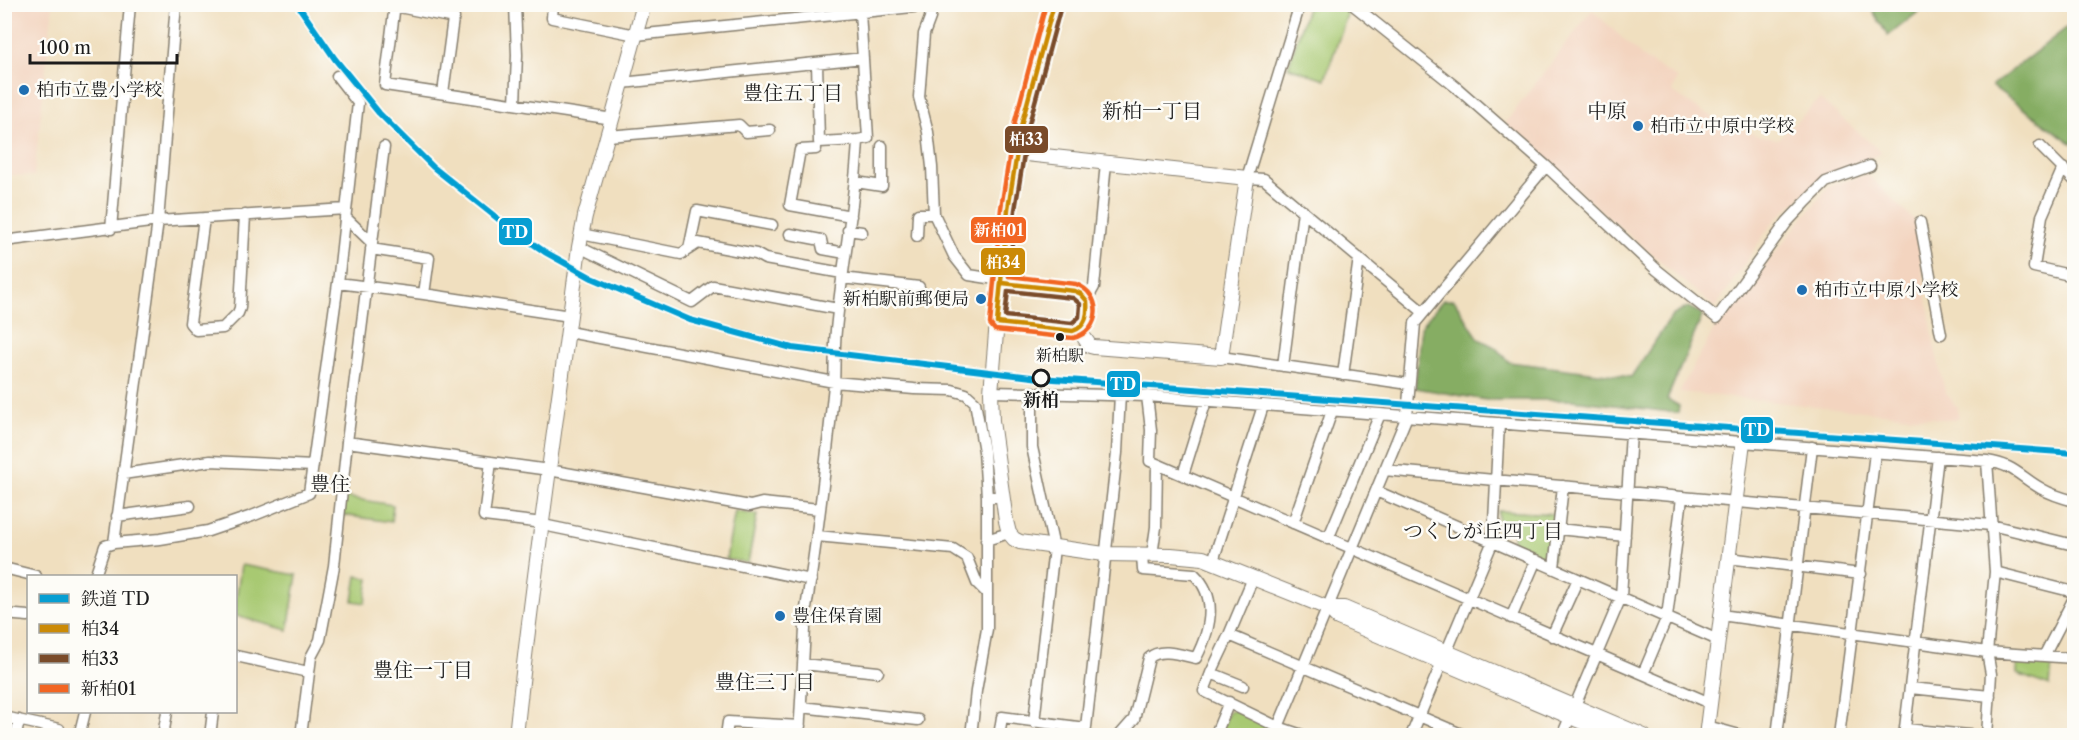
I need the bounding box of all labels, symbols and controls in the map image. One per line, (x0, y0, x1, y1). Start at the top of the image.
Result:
scale bar (30, 27, 177, 65)
text: 100 m (39, 37, 91, 59)
place label: 柏市立豊小学校 (36, 79, 162, 101)
district label: 豊住五丁目 (743, 81, 843, 105)
marker: 柏市立豊小学校 (17, 83, 31, 97)
district label: 新柏一丁目 (1102, 99, 1202, 123)
district label: 中原 (1587, 99, 1627, 123)
place label: 柏市立中原中学校 (1650, 115, 1794, 137)
marker: 柏市立中原中学校 (1631, 119, 1645, 133)
line badge: 柏33 (1004, 125, 1049, 154)
text: 柏33 (1009, 129, 1043, 149)
line badge: 新柏01 (970, 216, 1027, 244)
line badge: TD (498, 217, 533, 246)
text: 新柏01 (973, 220, 1024, 240)
text: TD (502, 222, 528, 242)
line badge: 柏34 (980, 247, 1026, 276)
text: 柏34 (986, 252, 1020, 272)
place label: 柏市立中原小学校 (1814, 279, 1958, 301)
marker: 柏市立中原小学校 (1795, 283, 1809, 297)
place label: 新柏駅前郵便局 (843, 288, 969, 310)
marker: 新柏駅前郵便局 (974, 292, 988, 306)
marker: 新柏駅 (1054, 331, 1066, 343)
place label: 新柏駅 (1036, 345, 1084, 365)
marker: 新柏 (1032, 369, 1050, 387)
line badge: TD (1106, 370, 1141, 398)
text: TD (1110, 374, 1136, 394)
place label: 新柏 (1023, 389, 1059, 411)
line badge: TD (1740, 416, 1774, 444)
text: TD (1744, 420, 1770, 440)
district label: 豊住 (310, 472, 350, 496)
district label: つくしが丘四丁目 (1403, 519, 1563, 543)
legend (27, 575, 237, 713)
text: 鉄道 TD (81, 588, 150, 610)
place label: 豊住保育園 (792, 605, 882, 627)
marker: 豊住保育園 (773, 609, 787, 623)
text: 柏34 (81, 618, 119, 640)
text: 柏33 (81, 648, 119, 670)
district label: 豊住一丁目 (373, 658, 473, 682)
district label: 豊住三丁目 (715, 670, 815, 694)
text: 新柏01 (81, 678, 136, 700)

